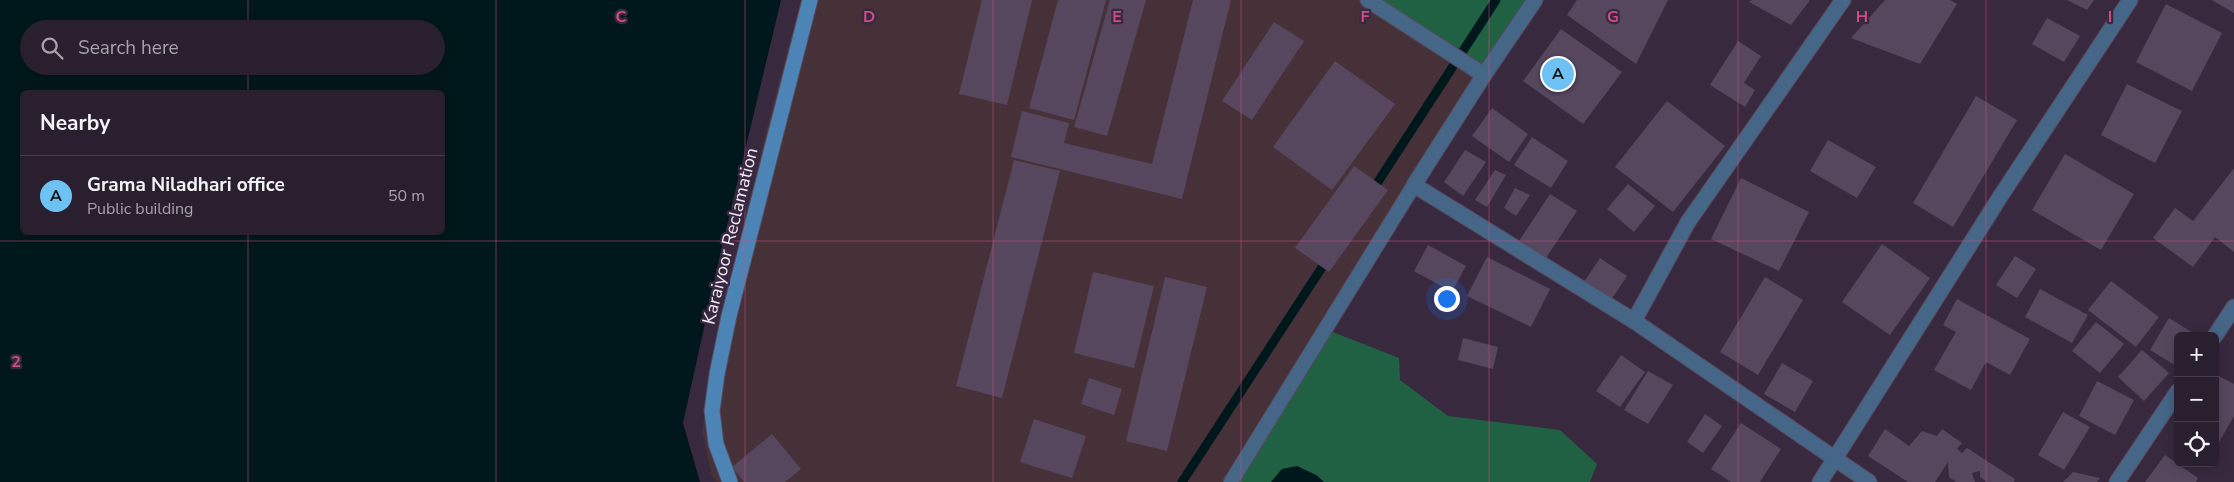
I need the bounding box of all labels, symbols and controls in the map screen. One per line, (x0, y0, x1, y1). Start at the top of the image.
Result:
text: C (616, 6, 627, 28)
text: D (863, 6, 875, 28)
text: E (1112, 6, 1122, 28)
text: F (1361, 6, 1370, 28)
text: G (1607, 6, 1619, 28)
text: H (1856, 6, 1868, 28)
text: I (2108, 6, 2112, 28)
search box (20, 20, 445, 75)
icon: search (38, 34, 66, 62)
text: Search here (78, 35, 179, 61)
pin: A (1542, 55, 1574, 93)
text: Nearby (40, 109, 110, 137)
street label: Karaiyoor Reclamation (696, 145, 764, 327)
text: Grama Niladhari office (87, 172, 285, 198)
text: A (50, 185, 62, 207)
text: 50 m (388, 185, 425, 207)
text: Public building (87, 198, 193, 220)
your location (1434, 286, 1460, 312)
map controls (2174, 332, 2219, 467)
button: + (2174, 332, 2219, 377)
text: 2 (11, 351, 21, 373)
button: − (2174, 377, 2219, 422)
button: locate (2174, 422, 2219, 467)

